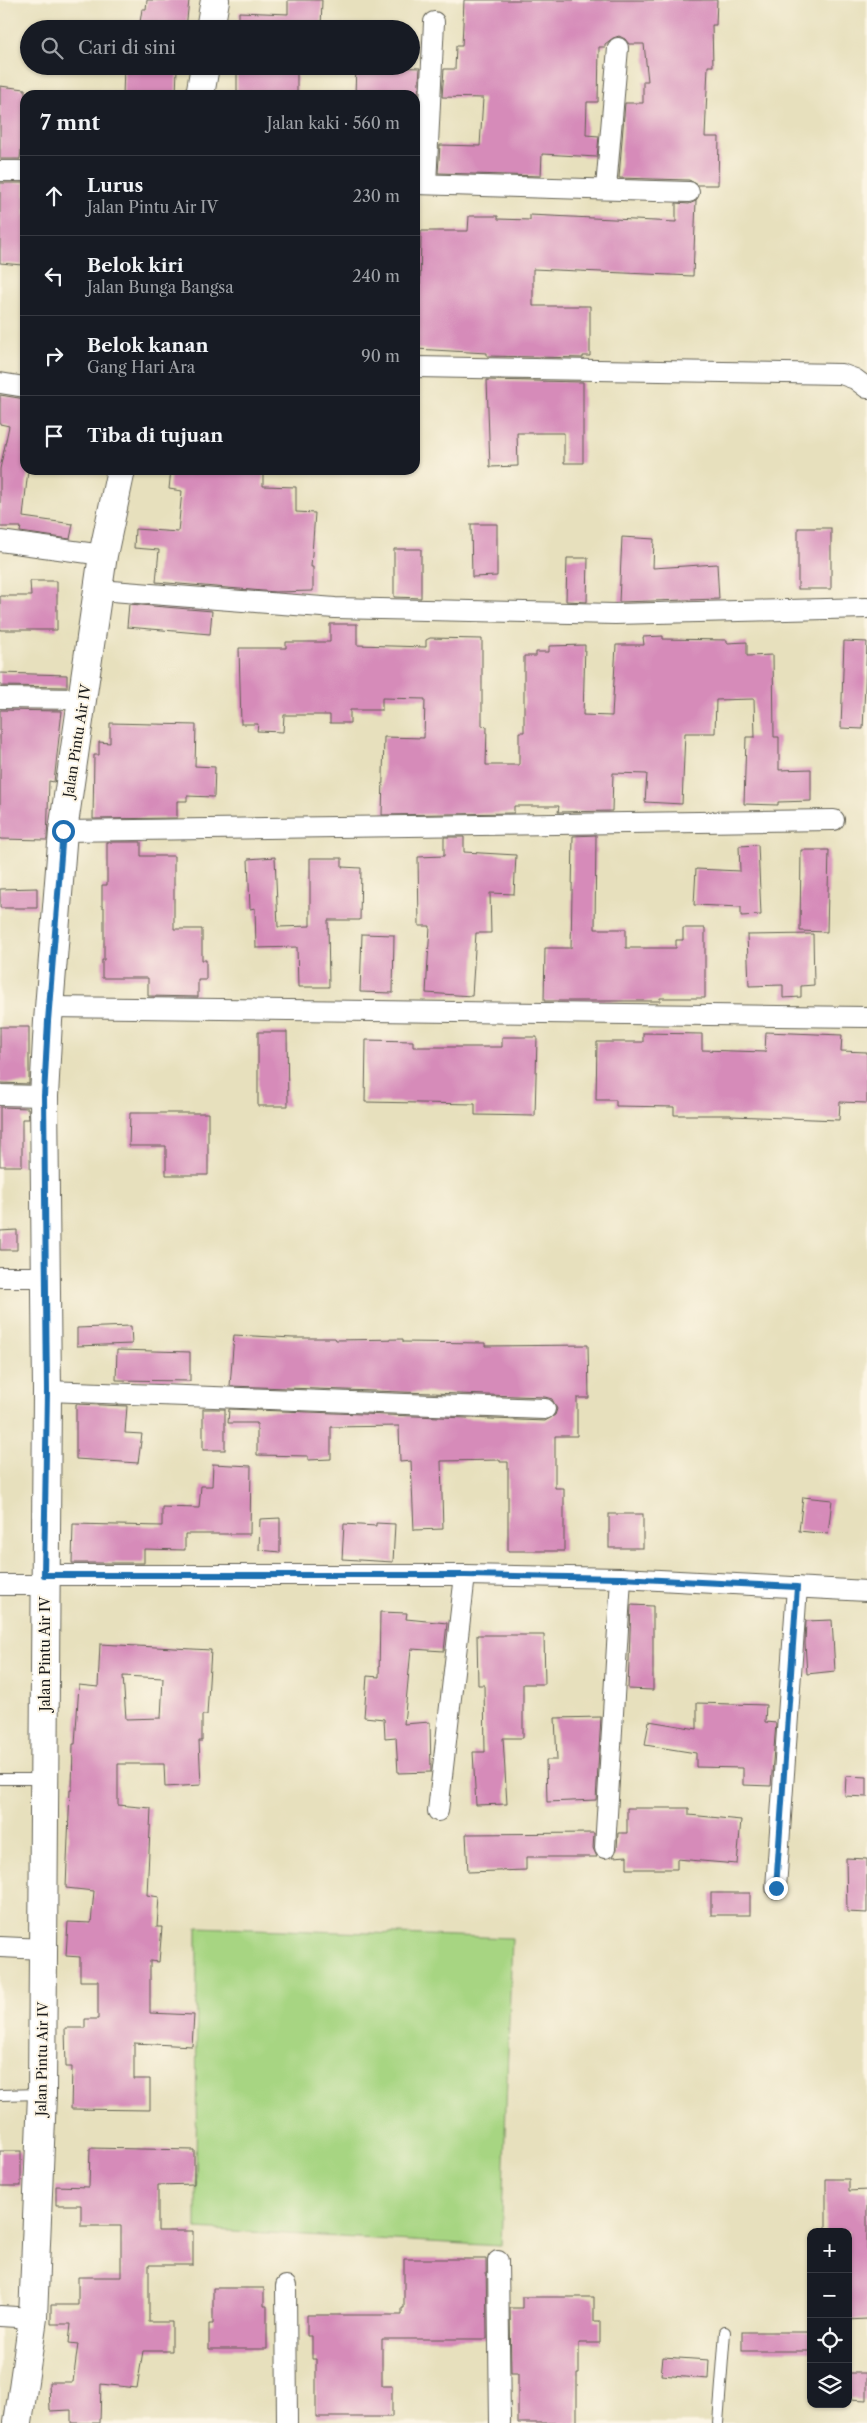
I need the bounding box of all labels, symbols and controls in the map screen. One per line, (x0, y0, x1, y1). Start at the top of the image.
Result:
search box (20, 20, 420, 75)
icon: search (38, 34, 66, 62)
text: Cari di sini (78, 36, 176, 59)
text: 7 mnt (40, 110, 100, 135)
text: Jalan kaki · 560 m (267, 113, 400, 133)
text: Lurus (87, 174, 143, 197)
icon: ahead (40, 182, 68, 210)
text: 230 m (353, 186, 400, 206)
text: Jalan Pintu Air IV (87, 197, 218, 217)
text: Belok kiri (87, 254, 184, 277)
icon: left (40, 262, 68, 290)
text: 240 m (352, 266, 400, 286)
text: Jalan Bunga Bangsa (87, 277, 234, 297)
text: Belok kanan (87, 334, 209, 357)
icon: right (40, 342, 68, 370)
text: 90 m (361, 346, 400, 366)
text: Gang Hari Ara (87, 357, 195, 377)
icon: arrive (40, 422, 68, 450)
text: Tiba di tujuan (87, 424, 223, 447)
street label: Jalan Pintu Air IV (59, 682, 95, 801)
route start (52, 820, 75, 843)
street label: Jalan Pintu Air IV (36, 1596, 54, 1713)
route end (765, 1877, 788, 1900)
street label: Jalan Pintu Air IV (32, 2001, 52, 2118)
map controls (807, 2228, 852, 2408)
button: + (807, 2228, 852, 2273)
button: − (807, 2273, 852, 2318)
button: locate (807, 2318, 852, 2363)
button: layers (807, 2363, 852, 2408)

